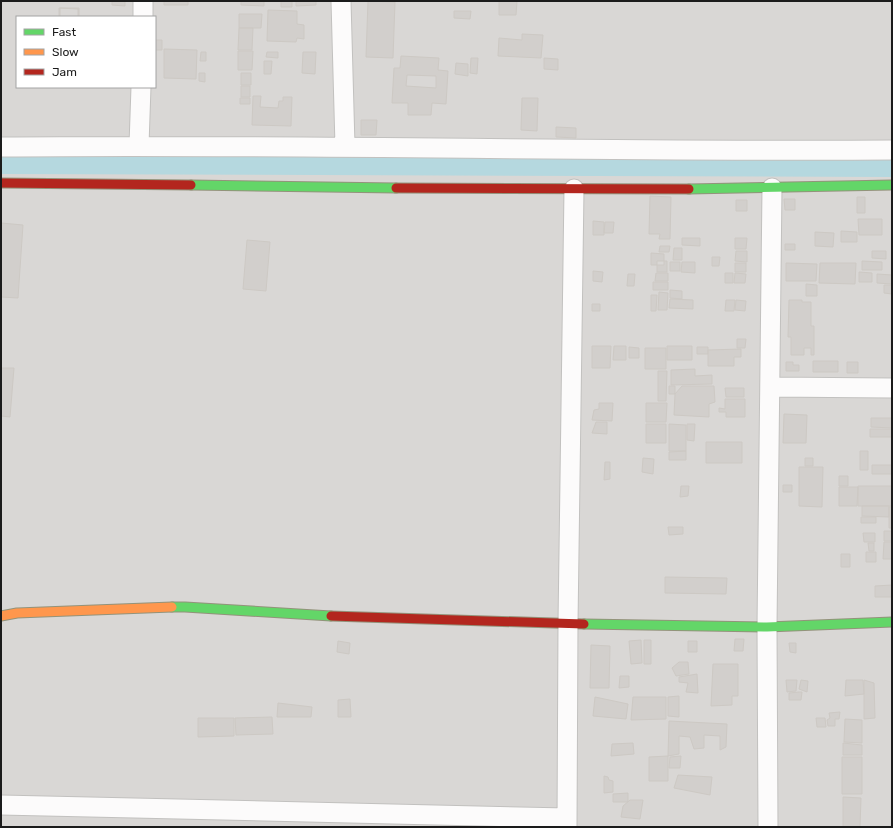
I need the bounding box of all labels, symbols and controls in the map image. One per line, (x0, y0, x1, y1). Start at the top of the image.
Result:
legend (16, 16, 156, 88)
text: Fast (52, 25, 76, 39)
text: Slow (52, 45, 79, 59)
text: Jam (52, 65, 77, 79)

